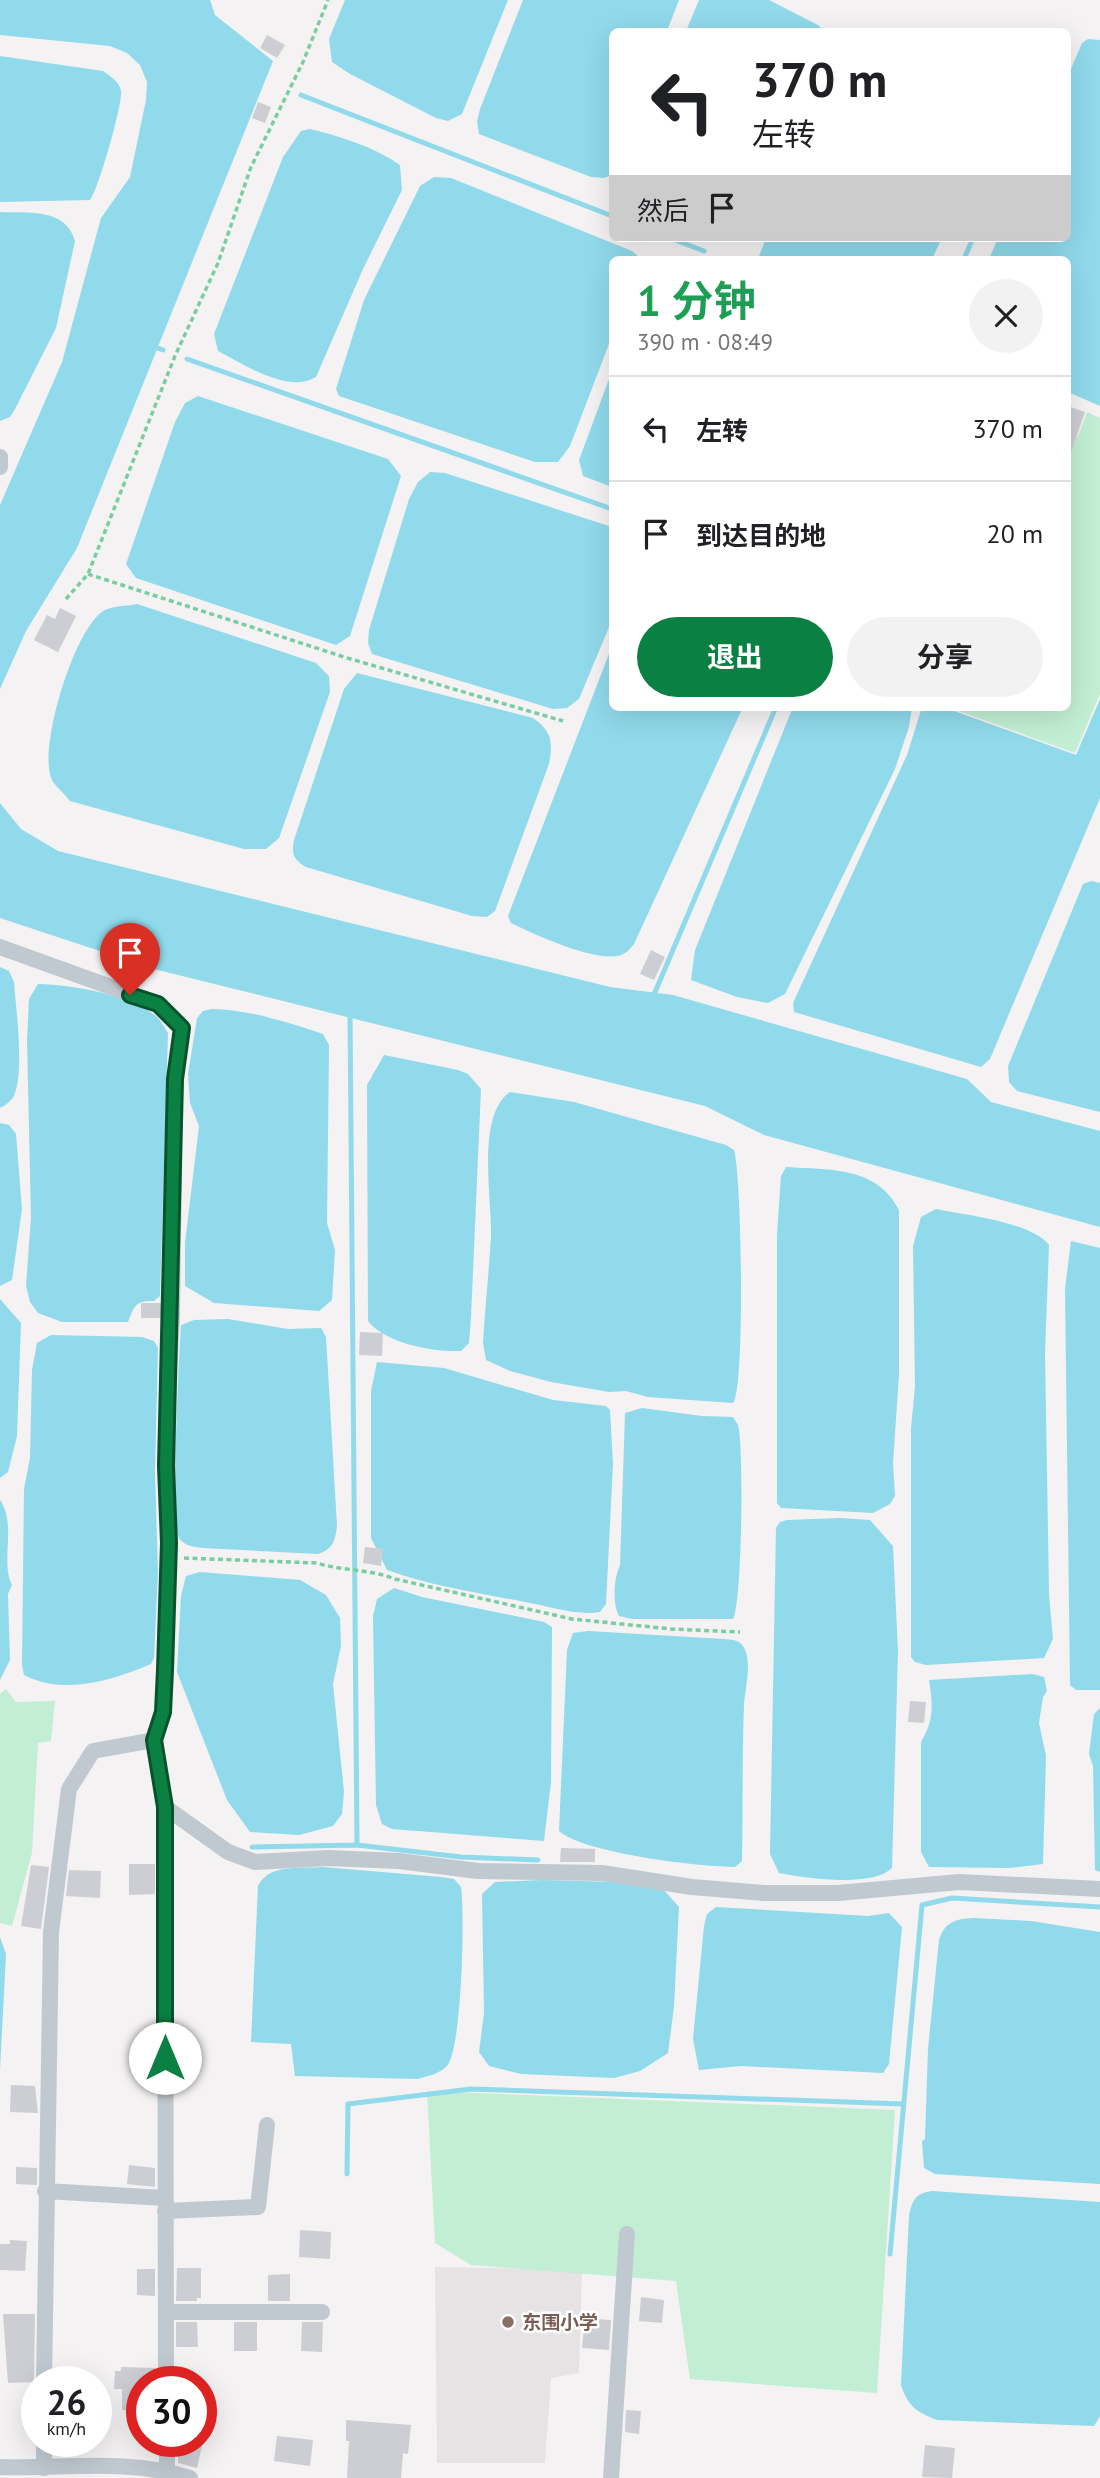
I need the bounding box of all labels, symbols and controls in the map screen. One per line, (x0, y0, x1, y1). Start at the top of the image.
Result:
text: 370 m (752, 47, 887, 111)
icon: left (637, 56, 728, 147)
text: 左转 (752, 113, 816, 155)
icon: arrive (703, 189, 741, 227)
text: 然后 (637, 194, 689, 227)
text: 1 分钟 (637, 273, 755, 328)
button: close (969, 279, 1043, 353)
text: 390 m · 08:49 (637, 327, 773, 356)
icon: left (637, 410, 675, 448)
text: 370 m (972, 412, 1043, 445)
text: 左转 (696, 414, 748, 447)
icon: arrive (637, 515, 675, 553)
text: 20 m (987, 517, 1043, 550)
text: 到达目的地 (696, 519, 826, 552)
button: 退出 (637, 617, 833, 697)
button: 分享 (847, 617, 1043, 697)
pin (100, 923, 160, 995)
icon: arrive (111, 934, 149, 972)
position arrow (128, 2021, 202, 2095)
place label: 东围小学 (522, 2310, 598, 2334)
marker: 东围小学 (500, 2314, 516, 2330)
speed limit sign: 30 (126, 2366, 217, 2457)
text: 26 (47, 2379, 86, 2425)
text: km/h (47, 2417, 86, 2440)

